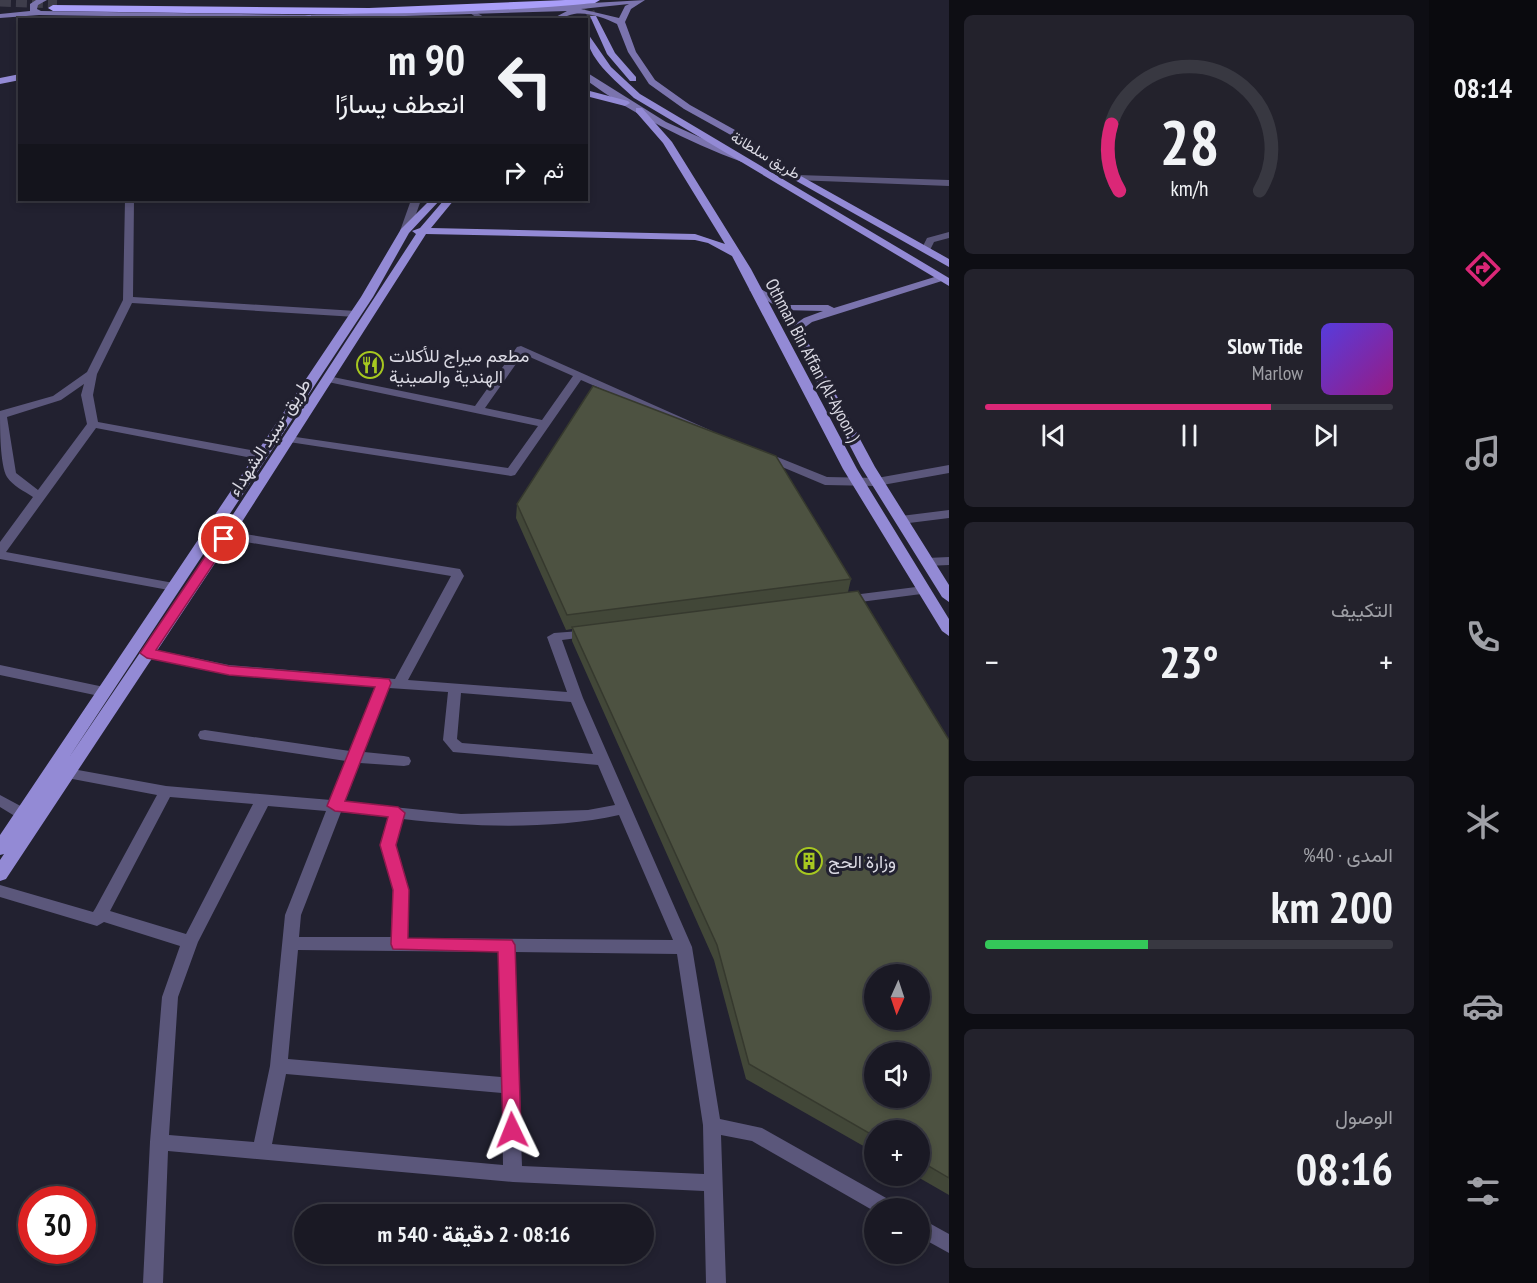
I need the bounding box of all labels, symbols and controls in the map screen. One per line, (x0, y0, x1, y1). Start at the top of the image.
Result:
text: 90 m (388, 32, 465, 87)
icon: left (486, 42, 564, 120)
text: 08:14 (1454, 71, 1512, 105)
text: انعطف يسارًا (335, 86, 465, 120)
text: 28 (1159, 101, 1219, 182)
street label: طريق سلطانة (727, 127, 804, 184)
icon: right (498, 156, 531, 189)
text: ثم (543, 156, 564, 184)
text: km/h (1170, 175, 1208, 203)
icon: directions (1462, 248, 1504, 290)
street label: Othman Bin Affan (Al-Ayoon.) (760, 275, 866, 446)
text: Slow Tide (1227, 332, 1303, 360)
place label: مطعم ميراج للأكلات الهندية والصينية (389, 344, 529, 388)
restaurant icon: مطعم ميراج للأكلات الهندية والصينية (355, 350, 385, 380)
text: Marlow (1252, 360, 1303, 386)
street label: طريق -سيد الشهداء (222, 374, 316, 500)
icon: previous (1037, 419, 1070, 452)
icon: pause (1173, 419, 1206, 452)
icon: next (1309, 419, 1342, 452)
icon: music (1462, 432, 1504, 474)
pin (198, 513, 249, 564)
icon: arrive (207, 522, 240, 555)
text: التكييف (1331, 597, 1393, 623)
icon: phone (1462, 616, 1504, 658)
text: 23° (1159, 632, 1219, 690)
text: − (985, 640, 999, 683)
text: + (1379, 640, 1393, 683)
icon: climate (1462, 801, 1504, 843)
text: المدى · 40% (1303, 842, 1393, 868)
building icon: وزارة الحج (794, 846, 824, 876)
place label: وزارة الحج (828, 850, 896, 874)
text: 200 km (1271, 877, 1393, 935)
north arrow (864, 964, 930, 1030)
map controls (864, 964, 930, 1264)
icon: car (1462, 985, 1504, 1027)
button: sound (864, 1042, 930, 1108)
position arrow (480, 1098, 544, 1162)
text: الوصول (1335, 1104, 1393, 1130)
button: + (864, 1120, 930, 1186)
text: 08:16 (1296, 1139, 1393, 1197)
icon: filters (1462, 1170, 1504, 1212)
speed limit sign: 30 (18, 1186, 96, 1264)
button: − (864, 1198, 930, 1264)
text: 08:16 · 2 دقيقة · 540 m (378, 1220, 570, 1248)

